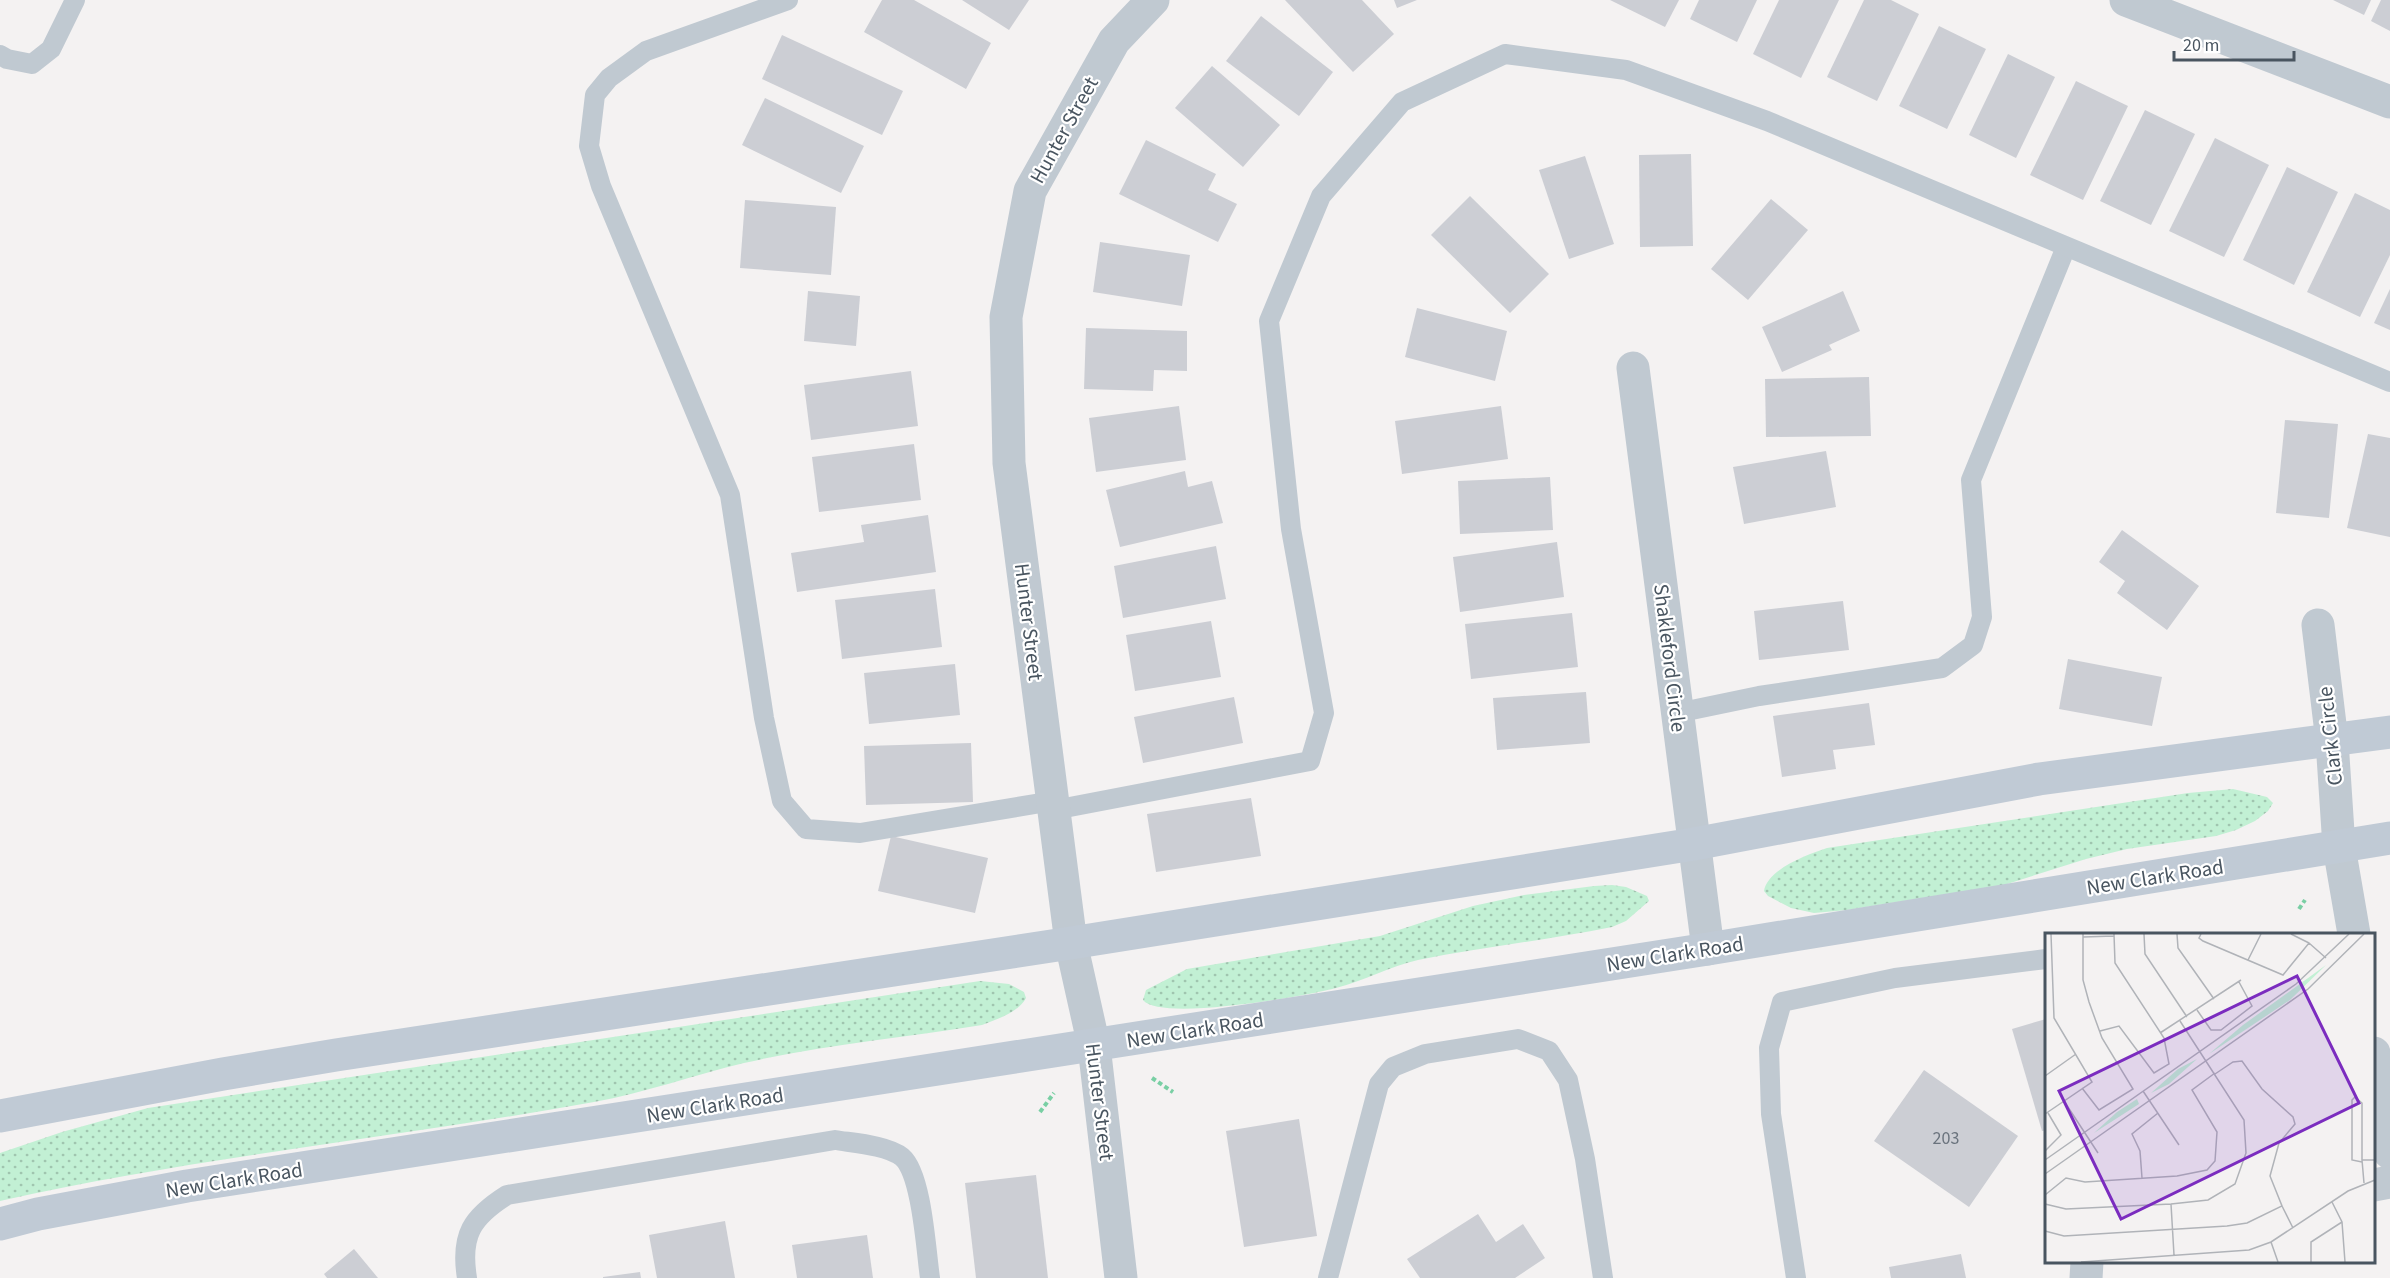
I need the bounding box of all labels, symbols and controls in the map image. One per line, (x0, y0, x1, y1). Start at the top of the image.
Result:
scale bar (2174, 24, 2294, 62)
text: 20 m (2183, 33, 2219, 58)
street label: Hunter Street (1022, 71, 1106, 189)
street label: Hunter Street (1007, 562, 1051, 682)
street label: Shakleford Circle (1646, 582, 1694, 734)
street label: Clark Circle (2310, 685, 2350, 787)
street label: New Clark Road (2084, 851, 2226, 903)
street label: New Clark Road (1604, 928, 1746, 980)
inset map (2045, 933, 2375, 1263)
street label: New Clark Road (1124, 1004, 1266, 1056)
street label: Hunter Street (1078, 1042, 1122, 1162)
street label: New Clark Road (644, 1079, 786, 1131)
house number: 203 (1933, 1126, 1959, 1151)
street label: New Clark Road (163, 1154, 305, 1206)

